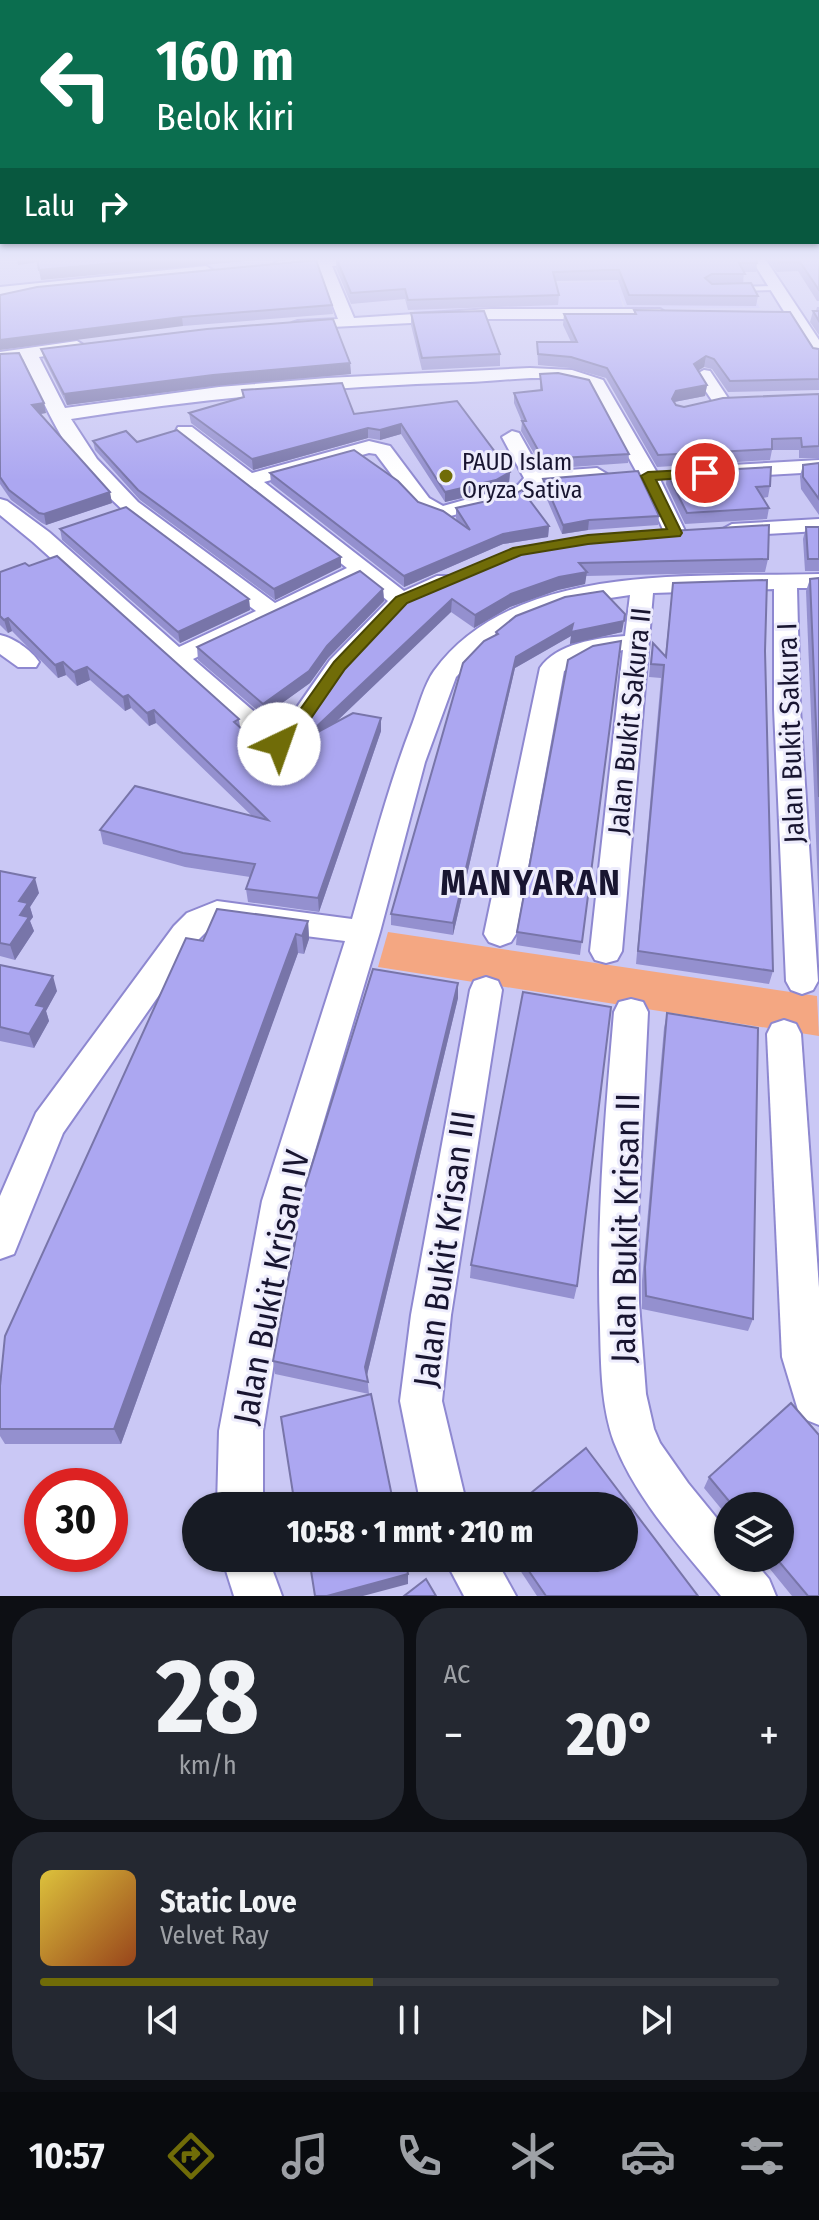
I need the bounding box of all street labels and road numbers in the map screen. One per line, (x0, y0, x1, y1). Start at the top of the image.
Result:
street label: Jalan Bukit Sakura II (601, 606, 658, 836)
street label: Jalan Bukit Sakura I (770, 622, 811, 844)
street label: Jalan Bukit Krisan II (603, 1093, 648, 1363)
street label: Jalan Bukit Krisan III (405, 1108, 484, 1390)
street label: Jalan Bukit Krisan IV (225, 1146, 318, 1428)

